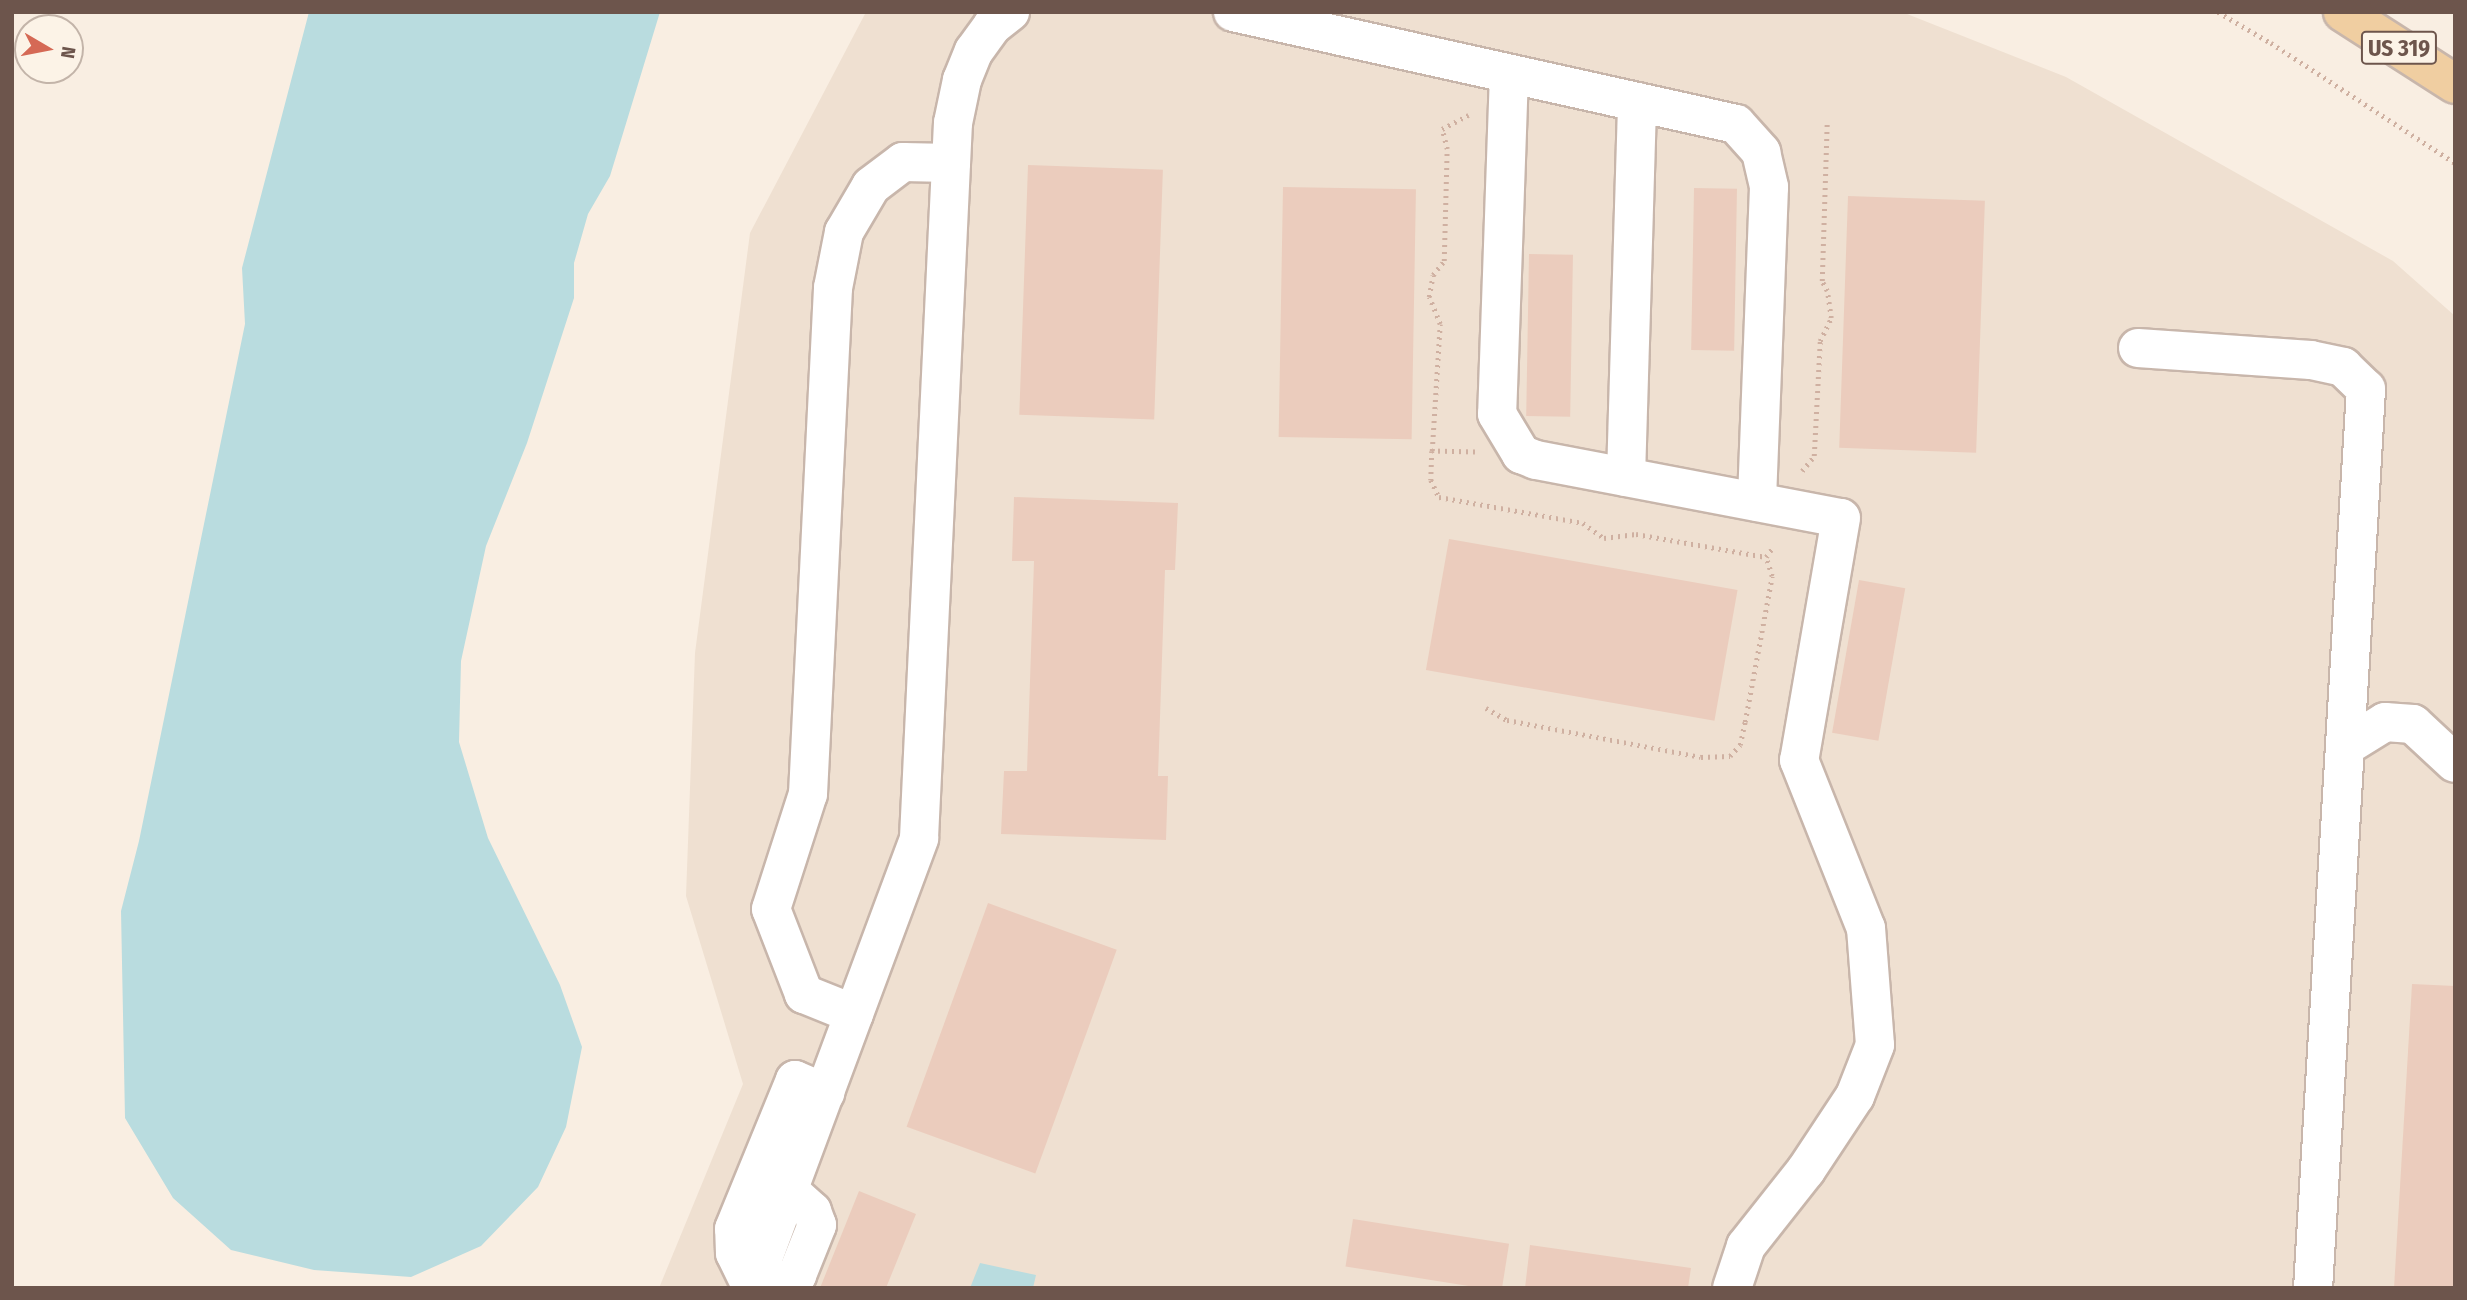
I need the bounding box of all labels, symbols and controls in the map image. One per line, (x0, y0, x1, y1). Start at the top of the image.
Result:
north arrow (14, 14, 84, 84)
road number: US 319 (2360, 28, 2438, 68)
text: N (56, 45, 81, 60)

